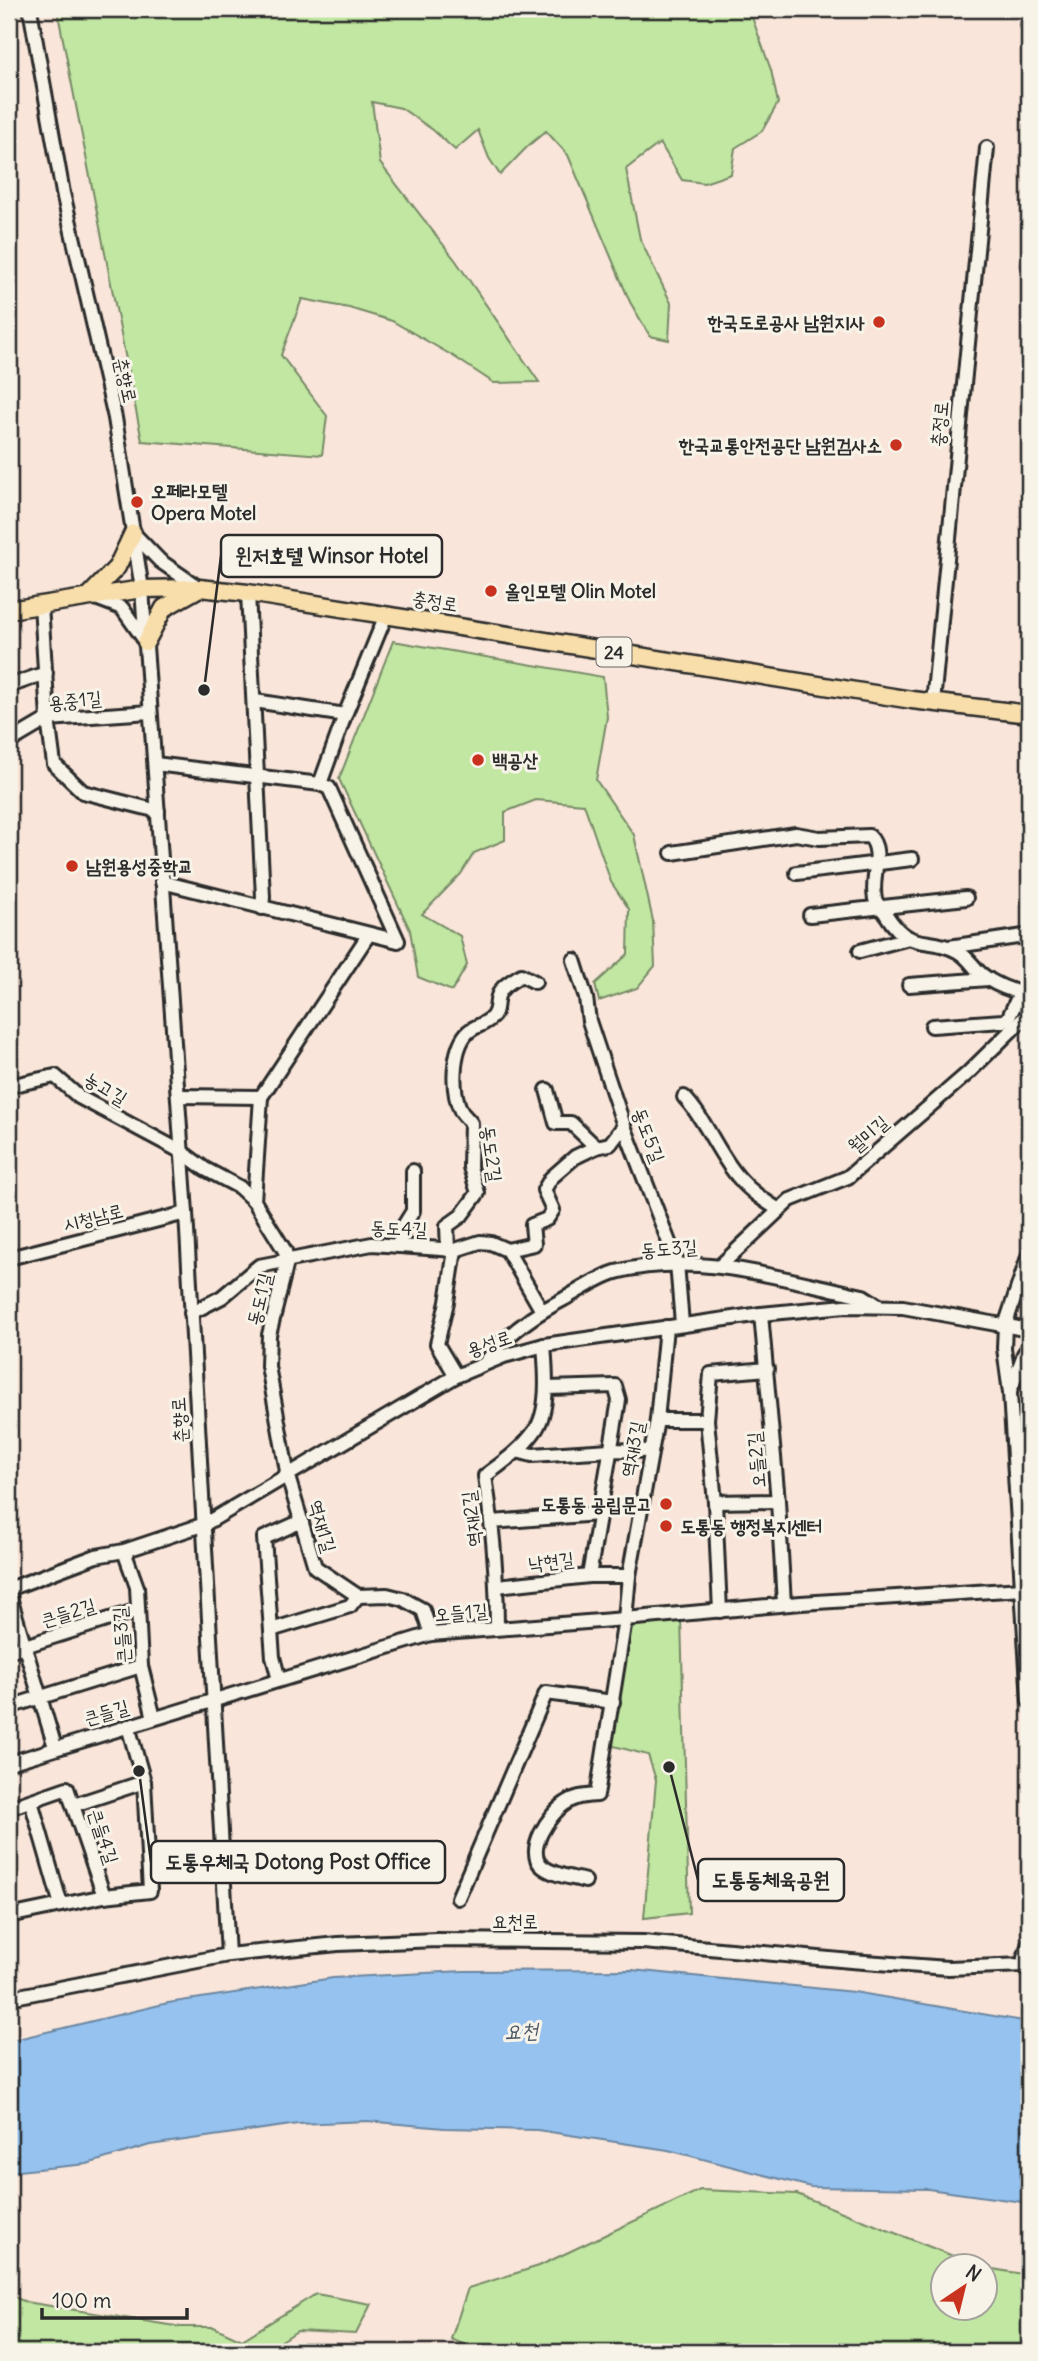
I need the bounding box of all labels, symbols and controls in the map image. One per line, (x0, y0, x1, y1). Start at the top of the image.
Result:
place label: 한국도로공사 남원지사 (707, 310, 865, 334)
marker: 한국도로공사 남원지사 (871, 314, 887, 330)
street label: 춘향로 (109, 355, 143, 405)
street label: 충정로 (925, 400, 953, 448)
place label: 한국교통안전공단 남원검사소 (678, 433, 882, 457)
marker: 한국교통안전공단 남원검사소 (888, 437, 904, 453)
place label: 오페라모텔 Opera Motel (151, 479, 256, 525)
marker: 오페라모텔 Opera Motel (129, 494, 145, 510)
callout: 윈저호텔 Winsor Hotel (221, 535, 442, 577)
text: 윈저호텔 Winsor Hotel (235, 542, 429, 569)
place label: 올인모텔 Olin Motel (505, 579, 656, 603)
marker: 올인모텔 Olin Motel (483, 583, 499, 599)
street label: 충정로 (410, 586, 460, 616)
road number: 24 (596, 638, 632, 666)
street label: 용중1길 (47, 685, 103, 715)
place label: 백공산 (492, 748, 539, 772)
marker: 백공산 (470, 752, 486, 768)
place label: 남원용성중학교 (86, 854, 193, 878)
marker: 남원용성중학교 (64, 858, 80, 874)
street label: 농고길 (80, 1066, 132, 1110)
street label: 동도5길 (628, 1104, 670, 1166)
street label: 월미길 (843, 1110, 893, 1158)
street label: 동도2길 (476, 1124, 508, 1184)
street label: 시청남로 (60, 1198, 126, 1236)
street label: 동도4길 (370, 1215, 428, 1241)
street label: 동도3길 (640, 1234, 698, 1262)
street label: 동도1길 (241, 1270, 277, 1328)
street label: 용성로 (463, 1324, 515, 1362)
street label: 춘향로 (165, 1396, 193, 1444)
street label: 역재3길 (615, 1419, 649, 1479)
street label: 오들2길 (742, 1431, 770, 1489)
street label: 역재2길 (456, 1490, 486, 1548)
place label: 도통동 공립문고 (540, 1492, 652, 1516)
marker: 도통동 공립문고 (658, 1496, 674, 1512)
street label: 역재1길 (304, 1497, 342, 1555)
place label: 도통동 행정복지센터 (680, 1514, 822, 1538)
marker: 도통동 행정복지센터 (658, 1518, 674, 1534)
street label: 낙현길 (527, 1546, 575, 1576)
street label: 큰들2길 (38, 1592, 98, 1632)
street label: 오들1길 (433, 1598, 489, 1626)
street label: 큰들3길 (107, 1606, 135, 1664)
street label: 큰들길 (81, 1694, 131, 1730)
street label: 큰들4길 (84, 1805, 124, 1867)
callout: 도통우체국 Dotong Post Office (151, 1841, 445, 1883)
text: 도통우체국 Dotong Post Office (165, 1848, 431, 1875)
callout: 도통동체육공원 (698, 1859, 844, 1901)
text: 도통동체육공원 (712, 1866, 830, 1893)
street label: 요천로 (492, 1909, 538, 1933)
water label: 요천 (503, 2017, 541, 2045)
north arrow (930, 2252, 1000, 2322)
text: N (961, 2259, 986, 2287)
scale bar (42, 2277, 187, 2321)
text: 100 m (52, 2287, 111, 2314)

